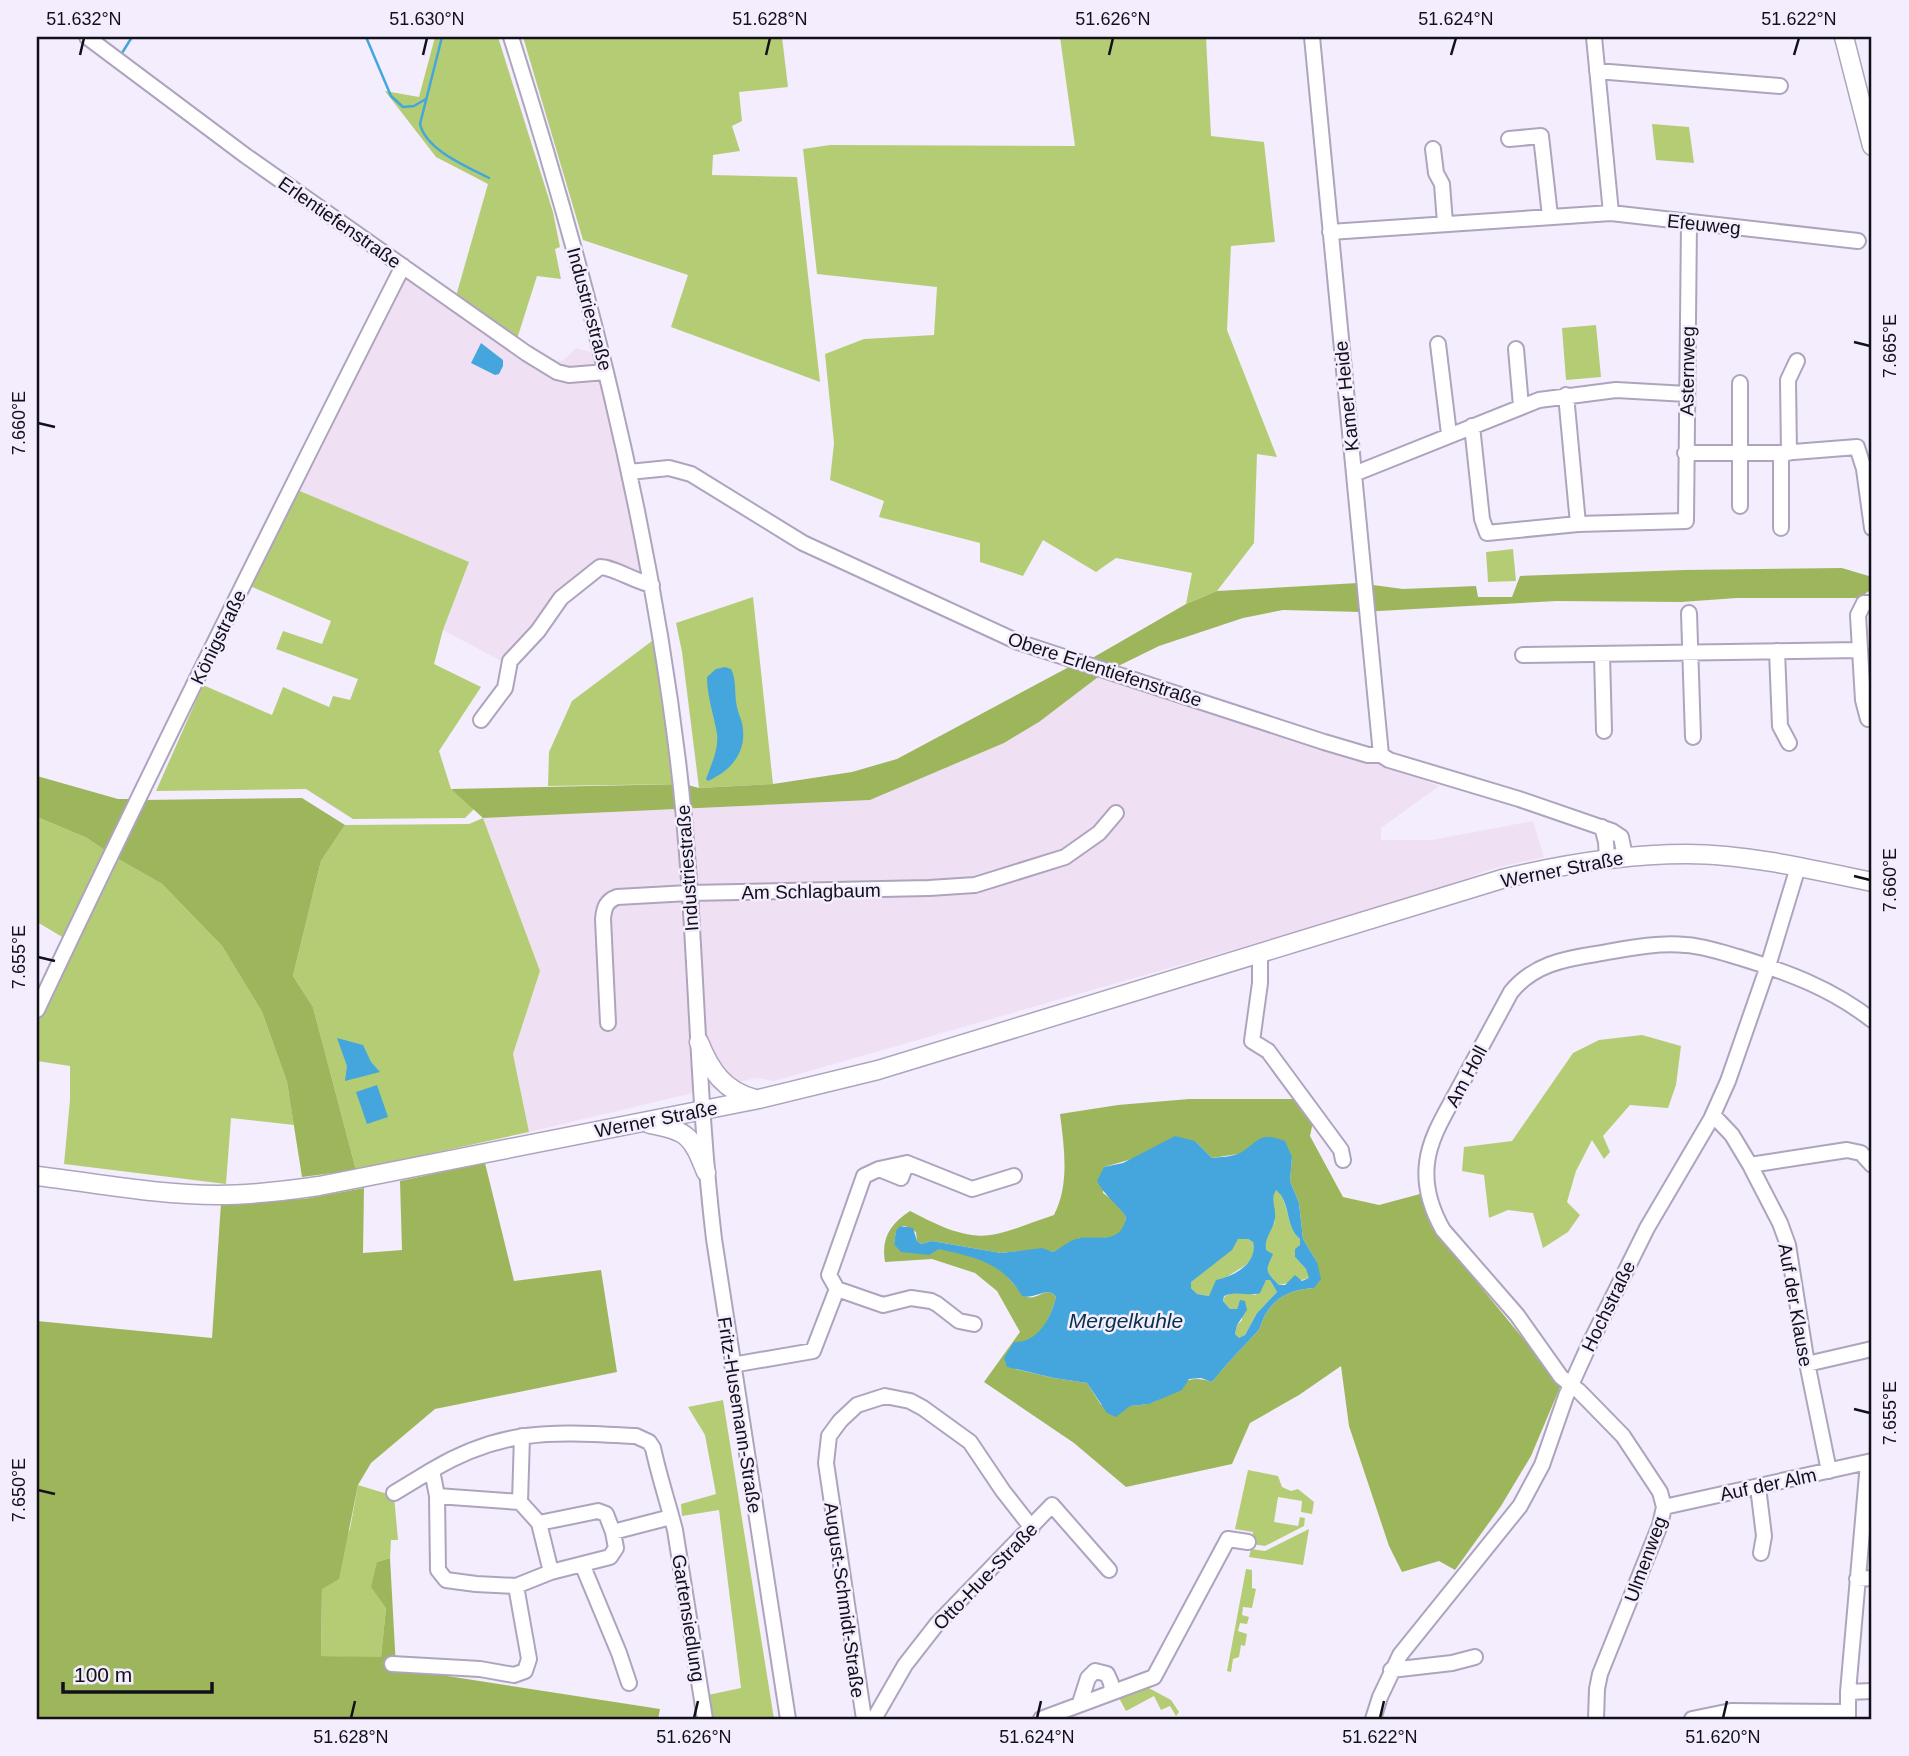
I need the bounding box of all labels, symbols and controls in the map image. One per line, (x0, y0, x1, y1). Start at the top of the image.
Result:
text: 51.632°N (46, 9, 122, 29)
text: 51.630°N (389, 9, 465, 29)
text: 51.628°N (732, 9, 808, 29)
text: 51.626°N (1075, 9, 1151, 29)
text: 51.624°N (1418, 9, 1494, 29)
text: 51.622°N (1761, 9, 1837, 29)
street label: Erlentiefenstraße (274, 172, 405, 273)
street label: Efeuweg (1666, 210, 1742, 239)
street label: Industriestraße (563, 245, 616, 373)
text: 7.665°E (1880, 314, 1900, 378)
street label: Asternweg (1676, 326, 1699, 416)
street label: Kamer Heide (1330, 340, 1363, 452)
text: 7.660°E (9, 391, 29, 455)
street label: Königstraße (187, 587, 250, 688)
street label: Obere Erlentiefenstraße (1005, 628, 1205, 711)
street label: Industriestraße (673, 804, 702, 932)
street label: Werner Straße (1499, 847, 1625, 892)
text: 7.660°E (1880, 848, 1900, 912)
street label: Am Schlagbaum (741, 880, 881, 903)
text: 7.655°E (9, 925, 29, 989)
street label: Am Holl (1442, 1042, 1491, 1111)
street label: Werner Straße (593, 1097, 719, 1142)
street label: Auf der Klause (1774, 1242, 1817, 1368)
street label: Hochstraße (1577, 1257, 1639, 1355)
water label: Mergelkuhle (1069, 1309, 1183, 1332)
street label: Fritz-Husemann-Straße (714, 1315, 765, 1515)
text: 7.655°E (1880, 1381, 1900, 1445)
text: 7.650°E (9, 1458, 29, 1522)
street label: Auf der Alm (1718, 1464, 1818, 1505)
street label: August-Schmidt-Straße (820, 1501, 869, 1699)
street label: Ulmenweg (1620, 1513, 1671, 1605)
street label: Otto-Hue-Straße (929, 1519, 1042, 1634)
street label: Gartensiedlung (668, 1553, 709, 1683)
scale bar (63, 1651, 212, 1695)
text: 100 m (74, 1663, 132, 1686)
text: 51.628°N (313, 1727, 389, 1747)
text: 51.626°N (656, 1727, 732, 1747)
text: 51.624°N (999, 1727, 1075, 1747)
text: 51.622°N (1342, 1727, 1418, 1747)
text: 51.620°N (1685, 1727, 1761, 1747)

